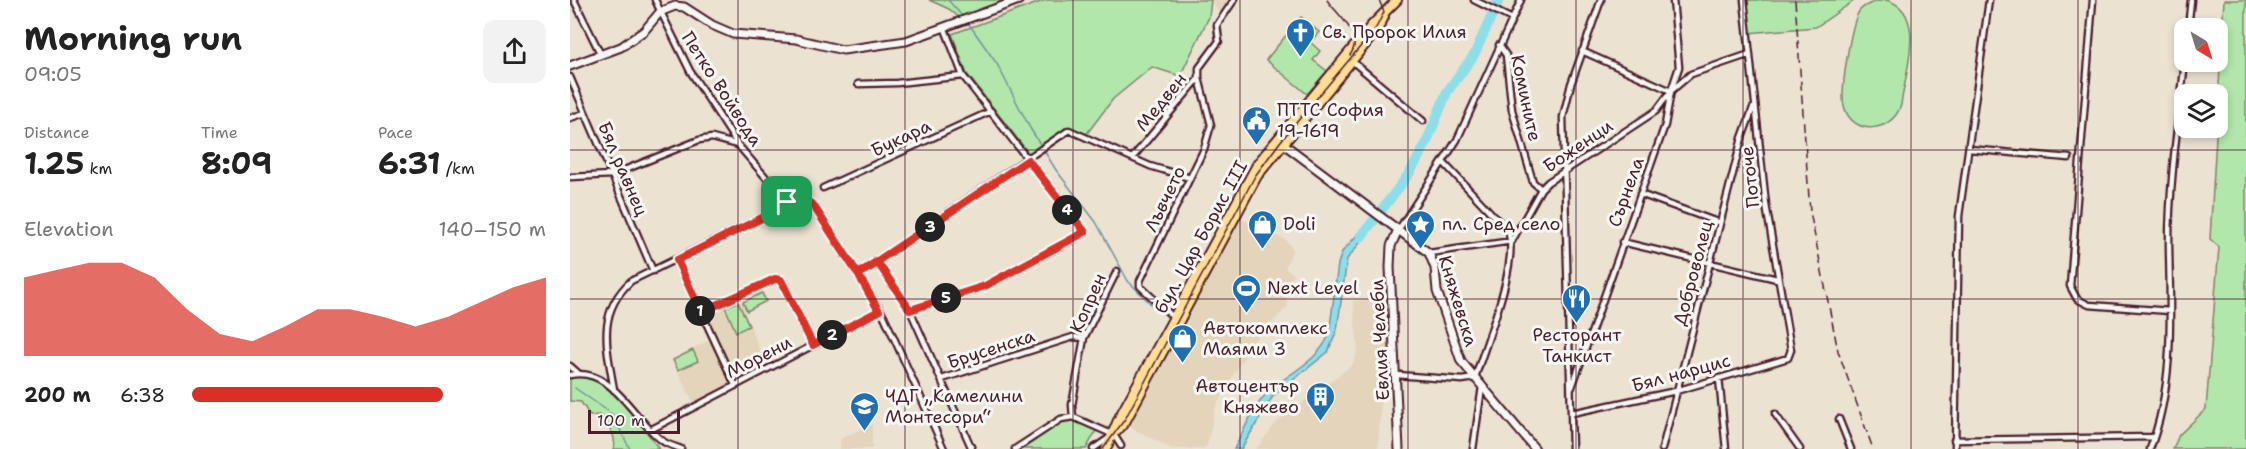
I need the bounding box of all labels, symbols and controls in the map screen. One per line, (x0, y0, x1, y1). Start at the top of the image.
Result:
text: Morning run (24, 16, 242, 61)
church icon: Св. Пророк Илия (1285, 16, 1317, 58)
north arrow (2174, 18, 2228, 72)
map controls (2174, 18, 2228, 138)
button: share (483, 20, 546, 83)
place label: Св. Пророк Илия (1322, 20, 1467, 44)
street label: Петко Войвода (676, 27, 768, 151)
street label: Комините (1505, 53, 1547, 143)
text: 09:05 (24, 61, 82, 87)
street label: Медвен (1130, 68, 1192, 136)
button: layers (2174, 84, 2228, 138)
place label: ПТТС София 19-1619 (1277, 98, 1384, 143)
public building icon: ПТТС София 19-1619 (1240, 104, 1272, 146)
street label: Букара (867, 114, 935, 162)
street label: Боженци (1538, 114, 1618, 178)
street label: Бял равнец (592, 118, 654, 220)
text: Distance (24, 122, 90, 143)
text: Time (201, 122, 238, 143)
text: Pace (378, 122, 413, 143)
text: 1.25 (24, 143, 84, 184)
text: 8:09 (201, 143, 272, 184)
text: 6:31 (378, 143, 441, 184)
street label: Поточе (1735, 145, 1765, 209)
street label: Сърнела (1602, 154, 1650, 230)
street label: бул. Цар Борис III (1149, 156, 1253, 318)
text: km (84, 158, 112, 179)
text: /km (441, 158, 475, 179)
street label: Лъвчето (1139, 162, 1191, 236)
pin (761, 176, 812, 227)
icon: arrive (770, 185, 803, 218)
pin: 4 (1052, 195, 1082, 225)
text: 4 (1061, 199, 1073, 220)
shop icon: Doli (1246, 208, 1278, 250)
place icon: пл. Сред село (1405, 208, 1437, 250)
pin: 3 (915, 212, 945, 242)
place label: Doli (1283, 212, 1316, 236)
place label: пл. Сред село (1442, 212, 1561, 236)
text: Elevation (24, 216, 114, 242)
text: 140–150 m (439, 216, 546, 242)
text: 3 (924, 216, 936, 237)
street label: Доброволец (1667, 218, 1719, 328)
street label: Княжевска (1433, 253, 1483, 349)
street label: Копрен (1064, 269, 1112, 337)
sports icon: Next Level (1230, 272, 1262, 314)
place label: Next Level (1267, 276, 1359, 300)
street label: Евлия Челеби (1365, 278, 1395, 401)
restaurant icon: Ресторант Танкист (1561, 282, 1593, 324)
pin: 5 (931, 283, 961, 313)
text: 5 (941, 287, 951, 308)
pin: 1 (685, 296, 715, 326)
text: 1 (696, 300, 704, 321)
place label: Автокомплекс Маями 3 (1203, 316, 1328, 361)
pin: 2 (817, 320, 847, 350)
shop icon: Автокомплекс Маями 3 (1166, 322, 1198, 364)
place label: Ресторант Танкист (1532, 323, 1622, 368)
text: 2 (826, 324, 838, 345)
street label: Брусенска (944, 324, 1038, 374)
street label: Морени (722, 330, 796, 384)
street label: Бял нарцис (1629, 348, 1733, 398)
place label: Автоцентър Княжево (1195, 374, 1299, 419)
building icon: Автоцентър Княжево (1304, 380, 1336, 422)
text: 200 m (24, 382, 91, 408)
text: 6:38 (120, 382, 165, 408)
place label: ЧДГ „Камелини Монтесори“ (885, 384, 1023, 429)
school or university icon: ЧДГ „Камелини Монтесори“ (848, 390, 880, 432)
scale bar (588, 407, 680, 434)
text: 100 m (597, 410, 645, 431)

